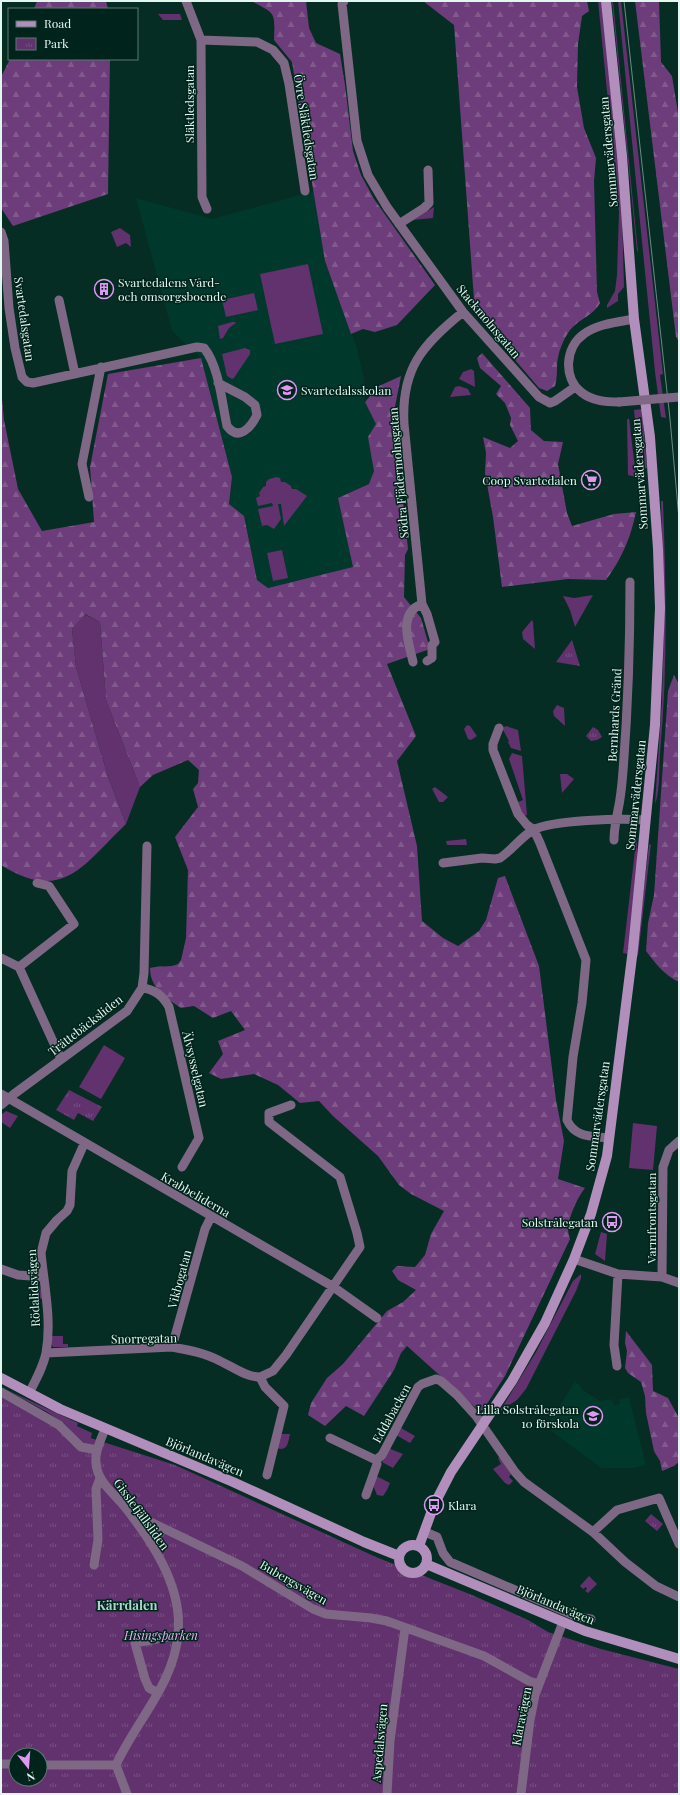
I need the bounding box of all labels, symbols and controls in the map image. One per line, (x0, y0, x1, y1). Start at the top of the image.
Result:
legend (8, 8, 138, 60)
text: Road (44, 15, 71, 31)
text: Park (44, 35, 69, 51)
street label: Släktledsgatan (181, 65, 197, 143)
street label: Övre Släktledsgatan (291, 73, 323, 181)
street label: Sommarvädersgatan (595, 96, 621, 208)
place label: Svartedalens Vård- och omsorgsboende (118, 274, 226, 304)
street label: Svartedalsgatan (11, 276, 39, 362)
building icon: Svartedalens Vård- och omsorgsboende (93, 278, 115, 300)
street label: Stackmolnsgatan (453, 281, 525, 361)
school or university icon: Svartedalsskolan (276, 379, 298, 401)
place label: Svartedalsskolan (301, 382, 391, 398)
street label: Södra Fjädermolnsgatan (384, 407, 412, 539)
street label: Sommarvädersgatan (627, 418, 651, 530)
supermarket icon: Coop Svartedalen (580, 469, 602, 491)
place label: Coop Svartedalen (482, 472, 577, 488)
street label: Bernhards Gränd (604, 668, 624, 762)
street label: Sommarvädersgatan (621, 739, 649, 851)
street label: Trättebäcksliden (44, 991, 126, 1059)
street label: Älvsysselgatan (179, 1028, 213, 1109)
street label: Sommarvädersgatan (581, 1060, 613, 1172)
street label: Krabbeliderna (159, 1168, 233, 1220)
street label: Varmfrontsgatan (643, 1173, 659, 1264)
bus stop icon: Solstrålegatan (601, 1211, 623, 1233)
place label: Solstrålegatan (522, 1214, 598, 1230)
street label: Vikbogatan (163, 1248, 194, 1311)
street label: Rödalidsvägen (23, 1249, 43, 1327)
street label: Snorregatan (111, 1329, 177, 1347)
street label: Eddabacken (368, 1381, 414, 1445)
place label: Lilla Solstrålegatan 10 förskola (476, 1401, 579, 1431)
school or university icon: Lilla Solstrålegatan 10 förskola (582, 1405, 604, 1427)
street label: Björlandavägen (164, 1432, 246, 1480)
street label: Gisslefjällsliden (111, 1475, 173, 1553)
bus stop icon: Klara (423, 1494, 445, 1516)
place label: Klara (448, 1497, 477, 1513)
street label: Bubergsvägen (257, 1556, 331, 1608)
street label: Björlandavägen (515, 1580, 597, 1628)
district label: Kärrdalen (97, 1596, 157, 1613)
park label: Hisingsparken (123, 1627, 198, 1643)
street label: Klaravägen (507, 1685, 535, 1747)
street label: Aspedalsvägen (368, 1703, 390, 1784)
north arrow (8, 1747, 48, 1787)
text: N (25, 1769, 37, 1785)

